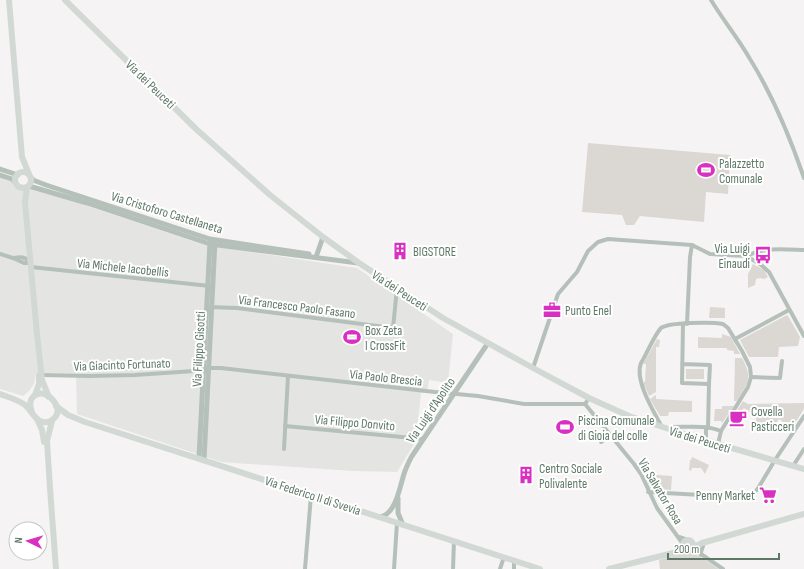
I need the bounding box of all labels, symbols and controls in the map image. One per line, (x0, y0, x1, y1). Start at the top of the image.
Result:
street label: Via dei Peuceti (122, 57, 179, 112)
place label: Palazzetto Comunale (719, 156, 764, 187)
sports icon: Palazzetto Comunale (696, 160, 716, 180)
street label: Via Cristoforo Castellaneta (109, 188, 224, 238)
building icon: BIGSTORE (390, 241, 410, 261)
place label: Via Luigi Einaudi (714, 241, 750, 272)
place label: BIGSTORE (413, 244, 456, 260)
bus stop icon: Via Luigi Einaudi (753, 245, 773, 265)
street label: Via Michele Iacobellis (76, 255, 170, 281)
street label: Via dei Peuceti (369, 267, 430, 315)
street label: Via Francesco Paolo Fasano (237, 292, 356, 322)
office icon: Punto Enel (542, 300, 562, 320)
place label: Punto Enel (565, 303, 611, 319)
street label: Via Filippo Gisotti (189, 311, 209, 387)
place label: Box Zeta I CrossFit (365, 323, 406, 354)
sports icon: Box Zeta I CrossFit (342, 327, 362, 347)
street label: Via Giacinto Fortunato (73, 355, 171, 375)
street label: Via Paolo Brescia (349, 366, 423, 390)
street label: Via Luigi d'Apolito (403, 375, 459, 447)
place label: Covella Pasticceri (751, 404, 794, 435)
cafe icon: Covella Pasticceri (728, 408, 748, 428)
street label: Via Filippo Donvito (314, 412, 396, 434)
place label: Piscina Comunale di Gioia del colle (578, 413, 654, 444)
sports icon: Piscina Comunale di Gioia del colle (555, 417, 575, 437)
street label: Via dei Peuceti (667, 423, 732, 457)
street label: Via Salvator Rosa (634, 456, 686, 527)
place label: Centro Sociale Polivalente (539, 461, 602, 492)
building icon: Centro Sociale Polivalente (516, 465, 536, 485)
street label: Via Federico II di Svevia (263, 473, 363, 519)
supermarket icon: Penny Market (758, 485, 778, 505)
place label: Penny Market (696, 488, 755, 504)
north arrow (8, 521, 48, 561)
scale bar (668, 535, 779, 561)
text: N (12, 537, 25, 544)
text: 200 m (674, 542, 700, 557)

